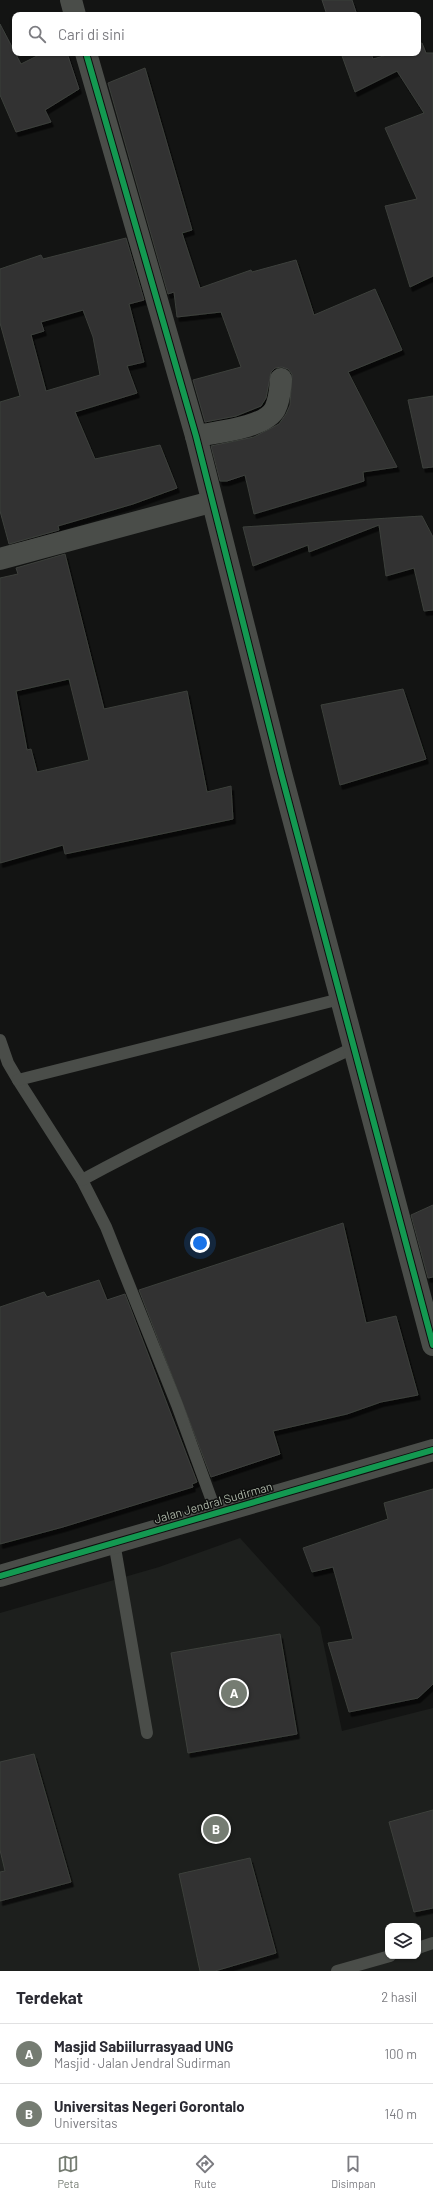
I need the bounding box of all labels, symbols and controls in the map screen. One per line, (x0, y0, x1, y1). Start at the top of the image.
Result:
search box (12, 12, 421, 56)
icon: search (26, 23, 48, 45)
text: Cari di sini (58, 25, 125, 43)
your location (190, 1233, 210, 1253)
street label: Jalan Jendral Sudirman (152, 1478, 274, 1526)
pin: A (221, 1678, 247, 1708)
pin: B (203, 1814, 229, 1844)
map controls (385, 1923, 421, 1959)
button: layers (385, 1923, 421, 1959)
text: Terdekat (16, 1987, 83, 2007)
text: 2 hasil (381, 1989, 417, 2005)
text: Masjid Sabiilurrasyaad UNG (54, 2037, 233, 2055)
text: A (25, 2046, 33, 2062)
text: 100 m (384, 2046, 417, 2062)
text: Masjid · Jalan Jendral Sudirman (54, 2055, 231, 2071)
text: Universitas Negeri Gorontalo (54, 2097, 245, 2115)
text: B (25, 2106, 33, 2122)
text: 140 m (385, 2106, 417, 2122)
text: Universitas (54, 2115, 118, 2131)
tab: Peta (57, 2153, 79, 2190)
tab: Rute (194, 2153, 216, 2190)
tab: Disimpan (331, 2153, 376, 2190)

